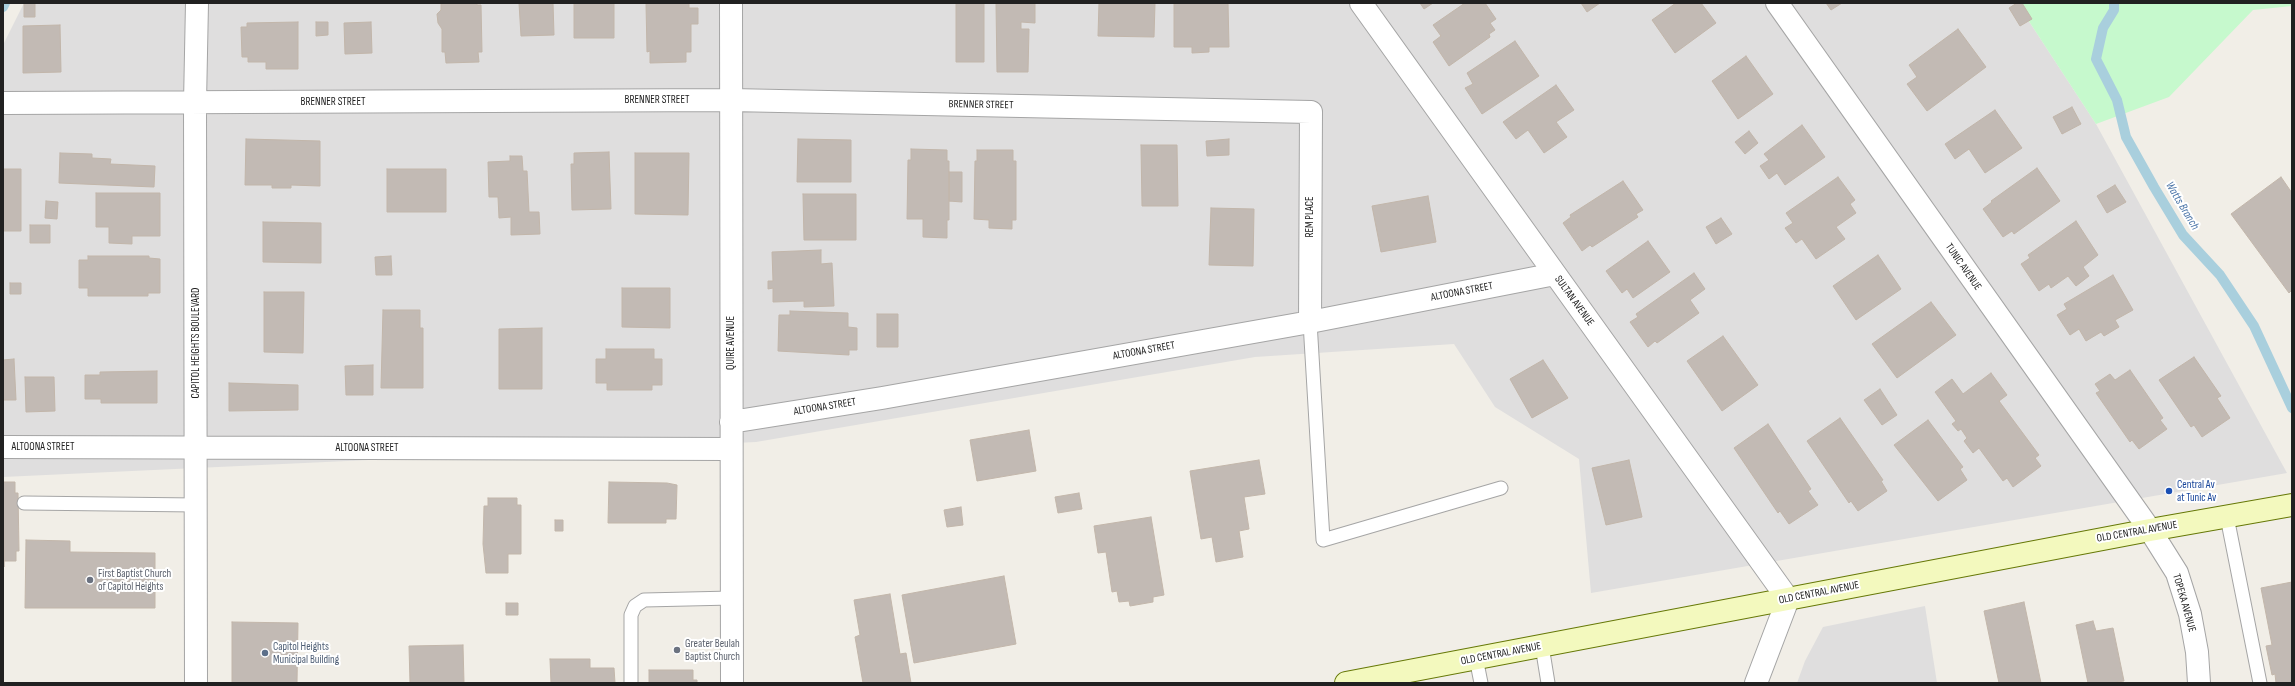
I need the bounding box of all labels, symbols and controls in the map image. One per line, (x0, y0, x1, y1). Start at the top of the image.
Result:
street label: BRENNER STREET (625, 93, 689, 107)
street label: BRENNER STREET (301, 95, 365, 109)
street label: BRENNER STREET (948, 98, 1014, 112)
water label: Watts Branch (2162, 179, 2202, 233)
street label: REM PLACE (1303, 196, 1317, 238)
street label: TUNIC AVENUE (1942, 241, 1984, 293)
street label: SULTAN AVENUE (1551, 273, 1597, 329)
street label: ALTOONA STREET (1430, 280, 1494, 304)
street label: CAPITOL HEIGHTS BOULEVARD (189, 288, 203, 398)
street label: QUIRE AVENUE (724, 316, 738, 370)
street label: ALTOONA STREET (1112, 339, 1176, 363)
street label: ALTOONA STREET (793, 396, 857, 418)
street label: ALTOONA STREET (12, 440, 74, 454)
street label: ALTOONA STREET (336, 441, 398, 455)
place label: Central Av at Tunic Av (2177, 478, 2216, 504)
marker: Central Av at Tunic Av (2164, 486, 2174, 496)
street label: OLD CENTRAL AVENUE (2096, 518, 2178, 546)
place label: First Baptist Church of Capitol Heights (98, 567, 171, 593)
street label: TOPEKA AVENUE (2169, 572, 2199, 634)
marker: First Baptist Church of Capitol Heights (85, 575, 95, 585)
street label: OLD CENTRAL AVENUE (1778, 579, 1860, 607)
place label: Greater Beulah Baptist Church (685, 637, 740, 663)
place label: Capitol Heights Municipal Building (273, 640, 339, 666)
street label: OLD CENTRAL AVENUE (1460, 640, 1542, 668)
marker: Greater Beulah Baptist Church (672, 645, 682, 655)
marker: Capitol Heights Municipal Building (260, 648, 270, 658)

